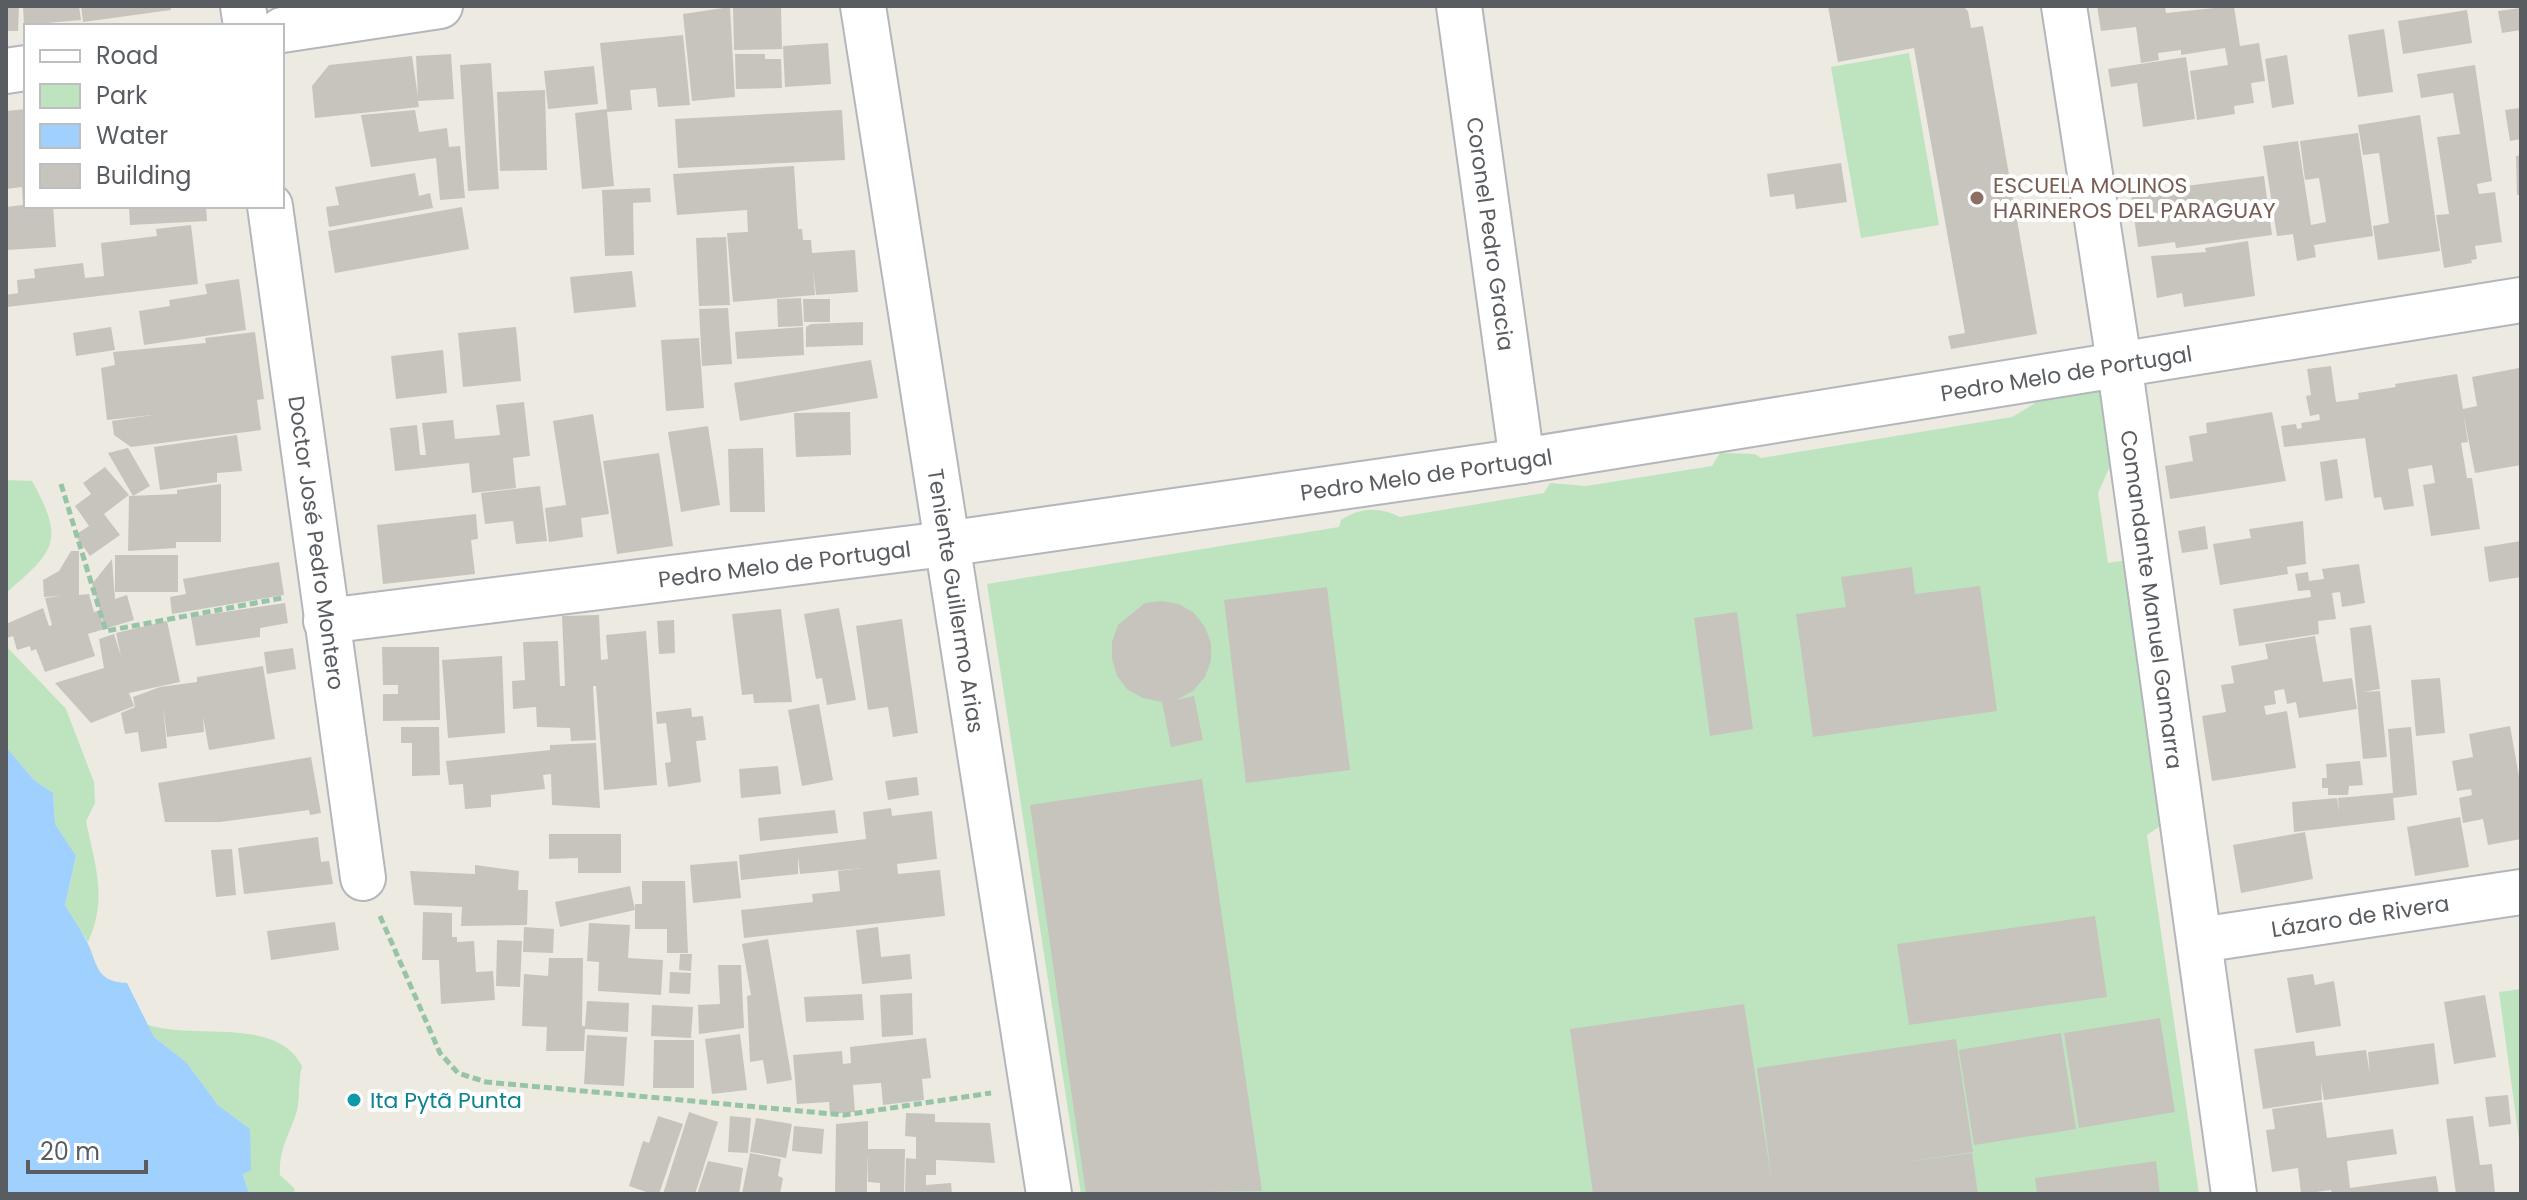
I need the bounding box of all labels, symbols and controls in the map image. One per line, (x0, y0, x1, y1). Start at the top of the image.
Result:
legend (24, 24, 284, 208)
text: Road (96, 39, 158, 72)
text: Park (96, 79, 148, 112)
street label: Coronel Pedro Gracia (1459, 115, 1522, 353)
text: Water (96, 119, 168, 152)
text: Building (96, 159, 192, 192)
place label: ESCUELA MOLINOS HARINEROS DEL PARAGUAY (1993, 170, 2276, 226)
marker: ESCUELA MOLINOS HARINEROS DEL PARAGUAY (1968, 189, 1986, 207)
street label: Pedro Melo de Portugal (1938, 338, 2194, 409)
street label: Doctor José Pedro Montero (280, 394, 352, 692)
street label: Comandante Manuel Gamarra (2113, 428, 2190, 771)
street label: Pedro Melo de Portugal (1298, 441, 1555, 509)
street label: Teniente Guillermo Arias (920, 466, 992, 735)
street label: Pedro Melo de Portugal (657, 533, 913, 596)
street label: Lázaro de Rivera (2269, 888, 2451, 945)
place label: Ita Pytã Punta (370, 1085, 522, 1116)
marker: Ita Pytã Punta (345, 1091, 363, 1109)
scale bar (28, 1124, 146, 1174)
text: 20 m (40, 1135, 100, 1168)

